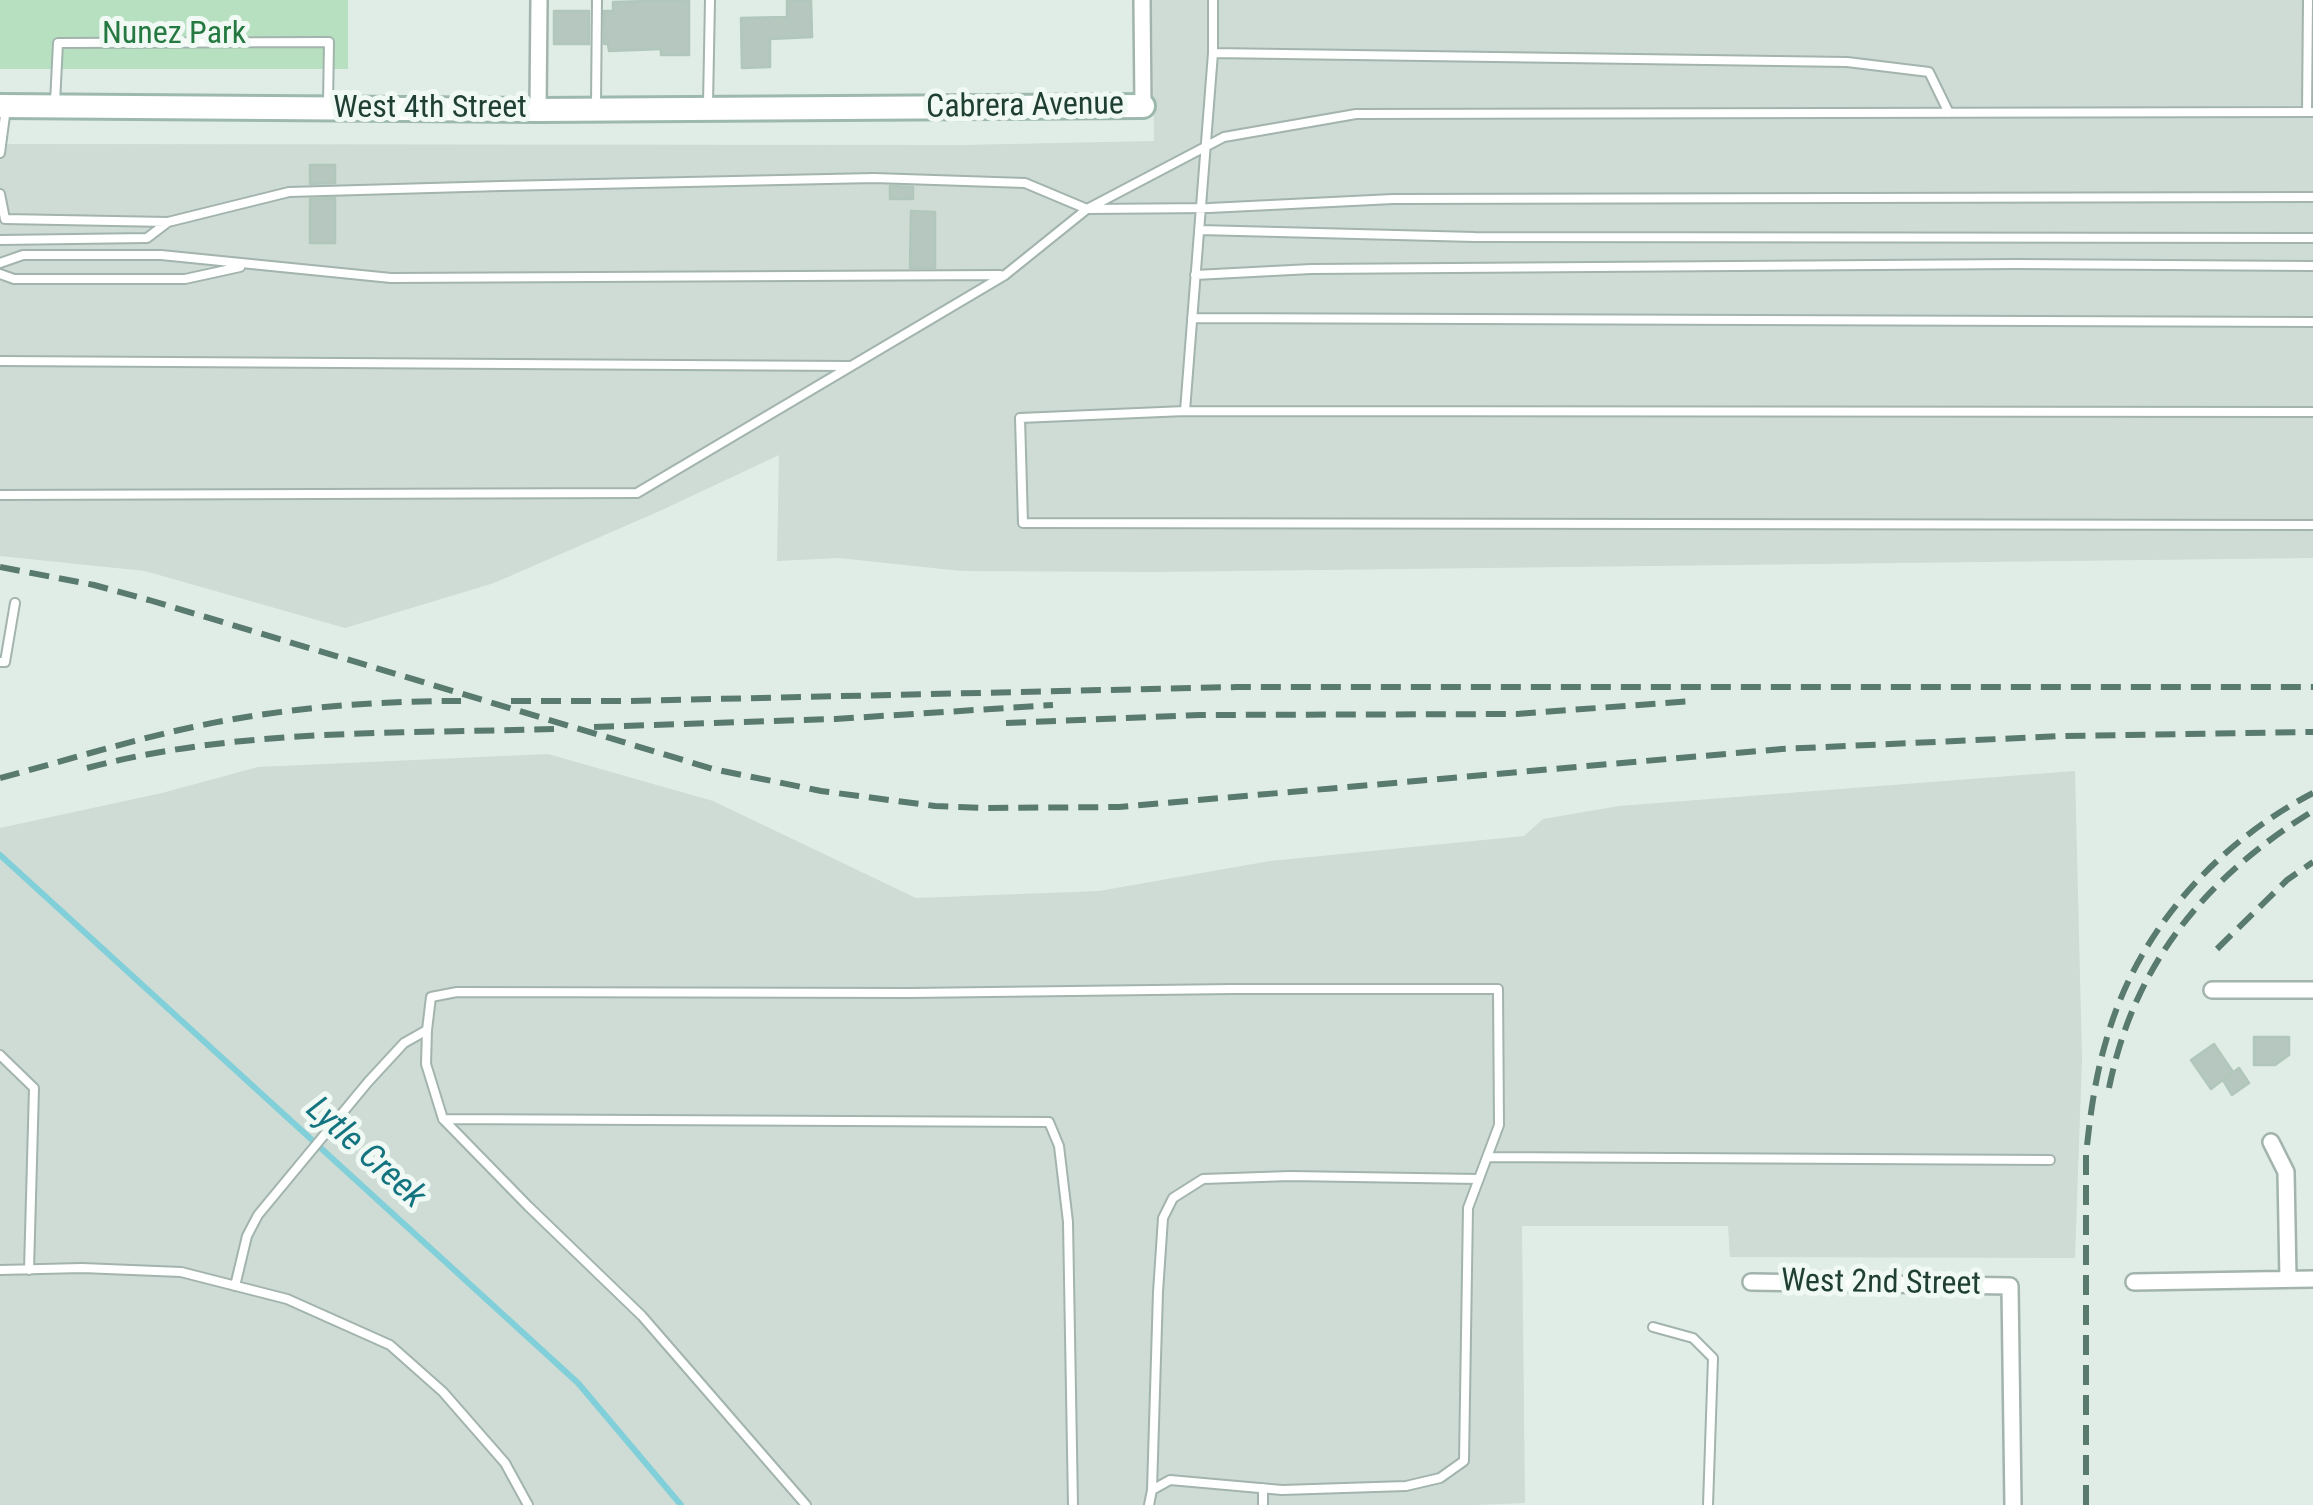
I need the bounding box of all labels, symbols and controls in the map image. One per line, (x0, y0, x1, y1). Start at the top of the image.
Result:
park label: Nunez Park (102, 16, 246, 54)
street label: Cabrera Avenue (926, 86, 1124, 128)
street label: West 4th Street (333, 90, 527, 128)
water label: Lytle Creek (297, 1090, 433, 1218)
street label: West 2nd Street (1781, 1263, 1981, 1305)

